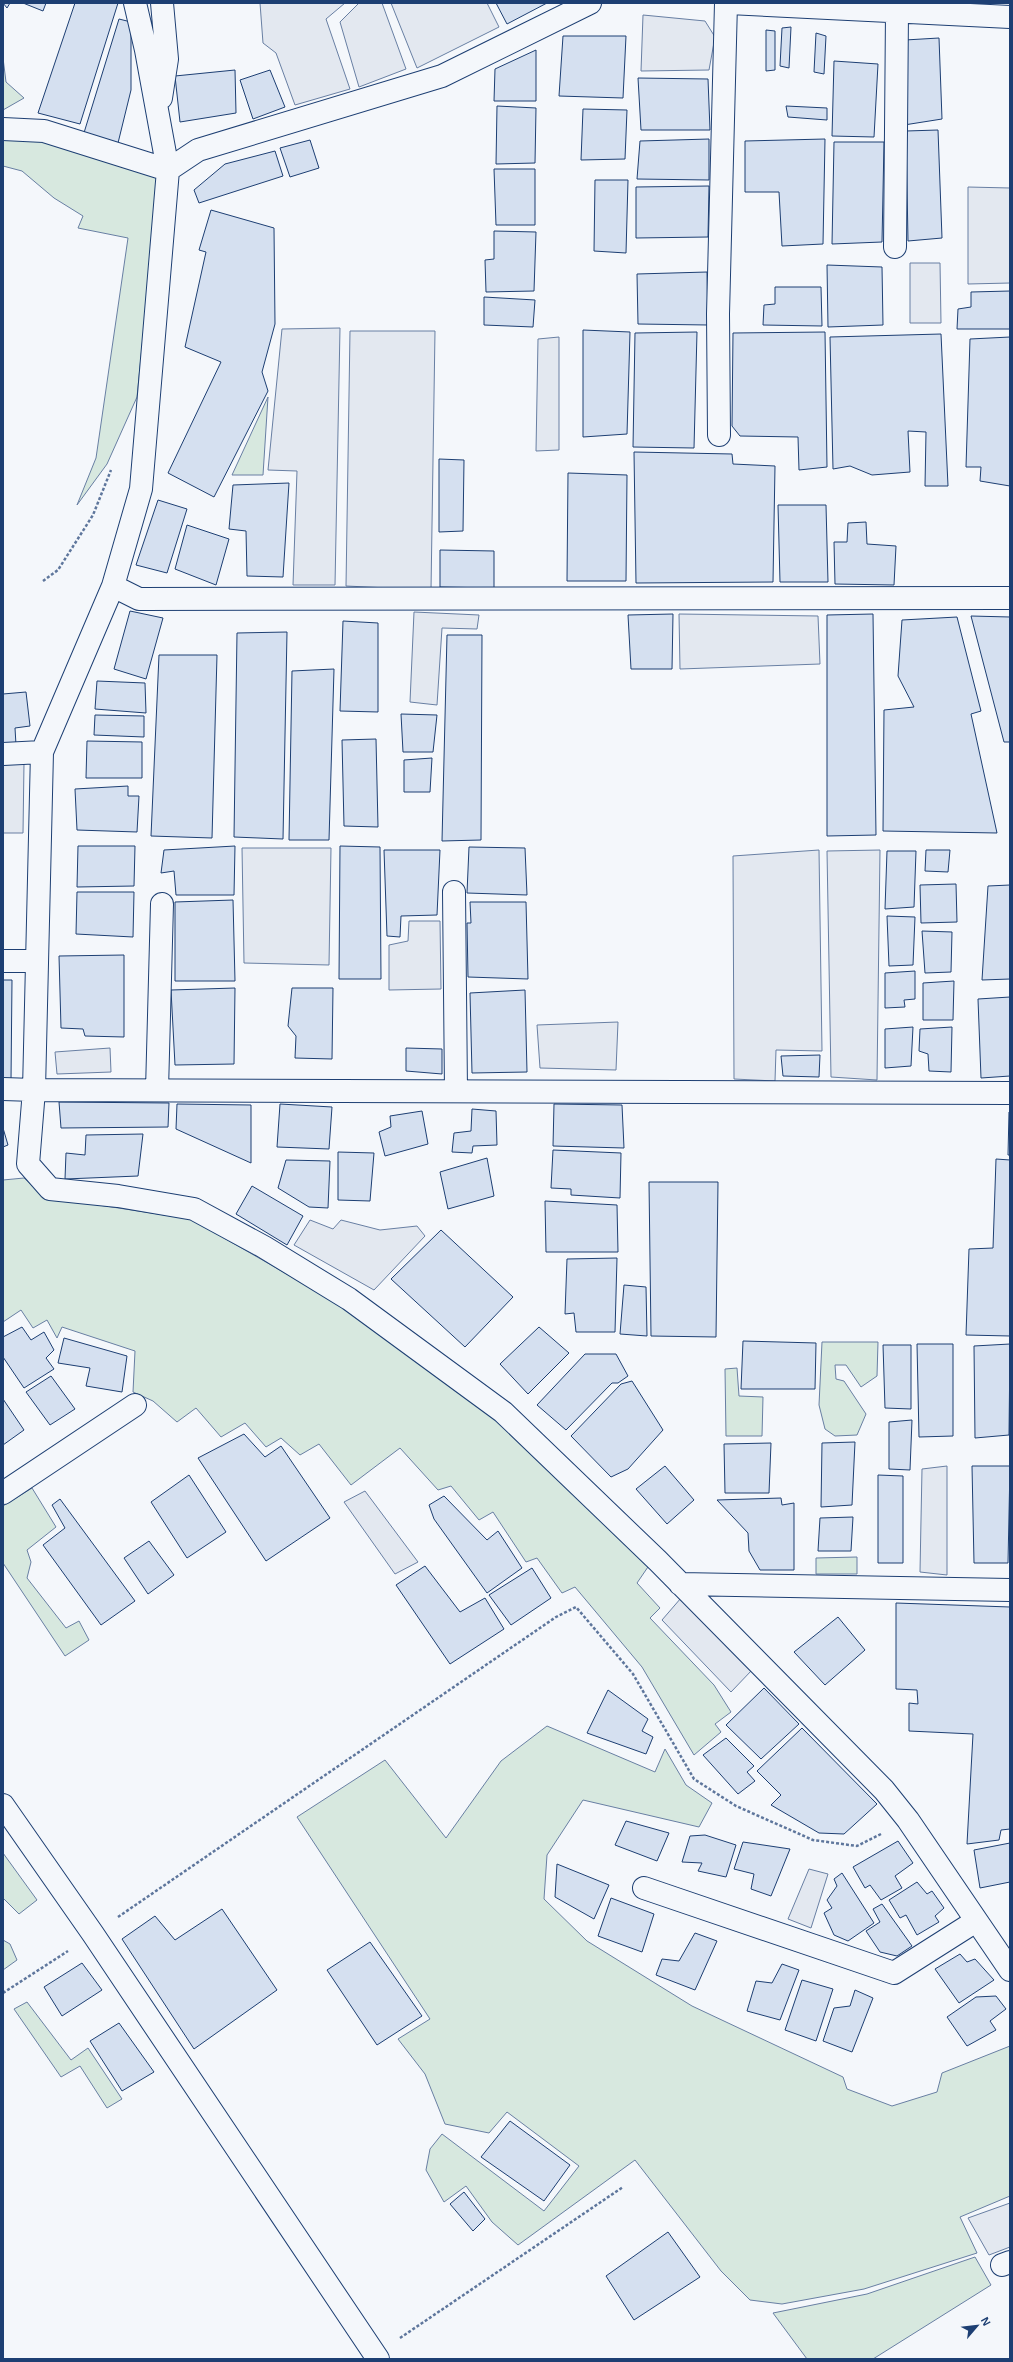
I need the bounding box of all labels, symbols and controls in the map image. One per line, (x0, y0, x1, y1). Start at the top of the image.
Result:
north arrow (957, 2306, 997, 2346)
text: N (979, 2315, 993, 2328)

